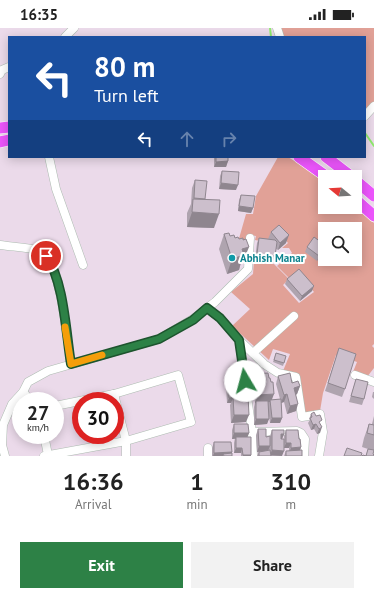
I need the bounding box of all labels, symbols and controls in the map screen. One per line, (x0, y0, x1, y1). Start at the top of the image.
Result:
text: 16:35 (20, 5, 58, 24)
text: 80 m (94, 48, 155, 85)
icon: left (28, 52, 80, 104)
text: Turn left (94, 84, 159, 107)
icon: left (134, 128, 156, 150)
icon: ahead (176, 128, 198, 150)
icon: right (218, 128, 240, 150)
north arrow (318, 170, 362, 214)
map controls (318, 170, 362, 266)
button: search (318, 222, 362, 266)
pin (29, 239, 63, 273)
icon: arrive (35, 245, 57, 267)
place label: Abhish Manar (240, 251, 305, 265)
marker: Abhish Manar (227, 253, 237, 263)
position arrow (224, 360, 266, 402)
speed limit sign: 30 (72, 392, 124, 444)
text: 27 (27, 400, 49, 426)
text: km/h (27, 421, 49, 434)
text: 16:36 (63, 466, 124, 497)
text: 1 (190, 466, 204, 497)
text: 310 (270, 466, 311, 497)
text: Arrival (75, 496, 111, 513)
text: min (186, 496, 208, 513)
text: m (286, 496, 296, 513)
button: Exit (20, 542, 183, 588)
button: Share (191, 542, 354, 588)

